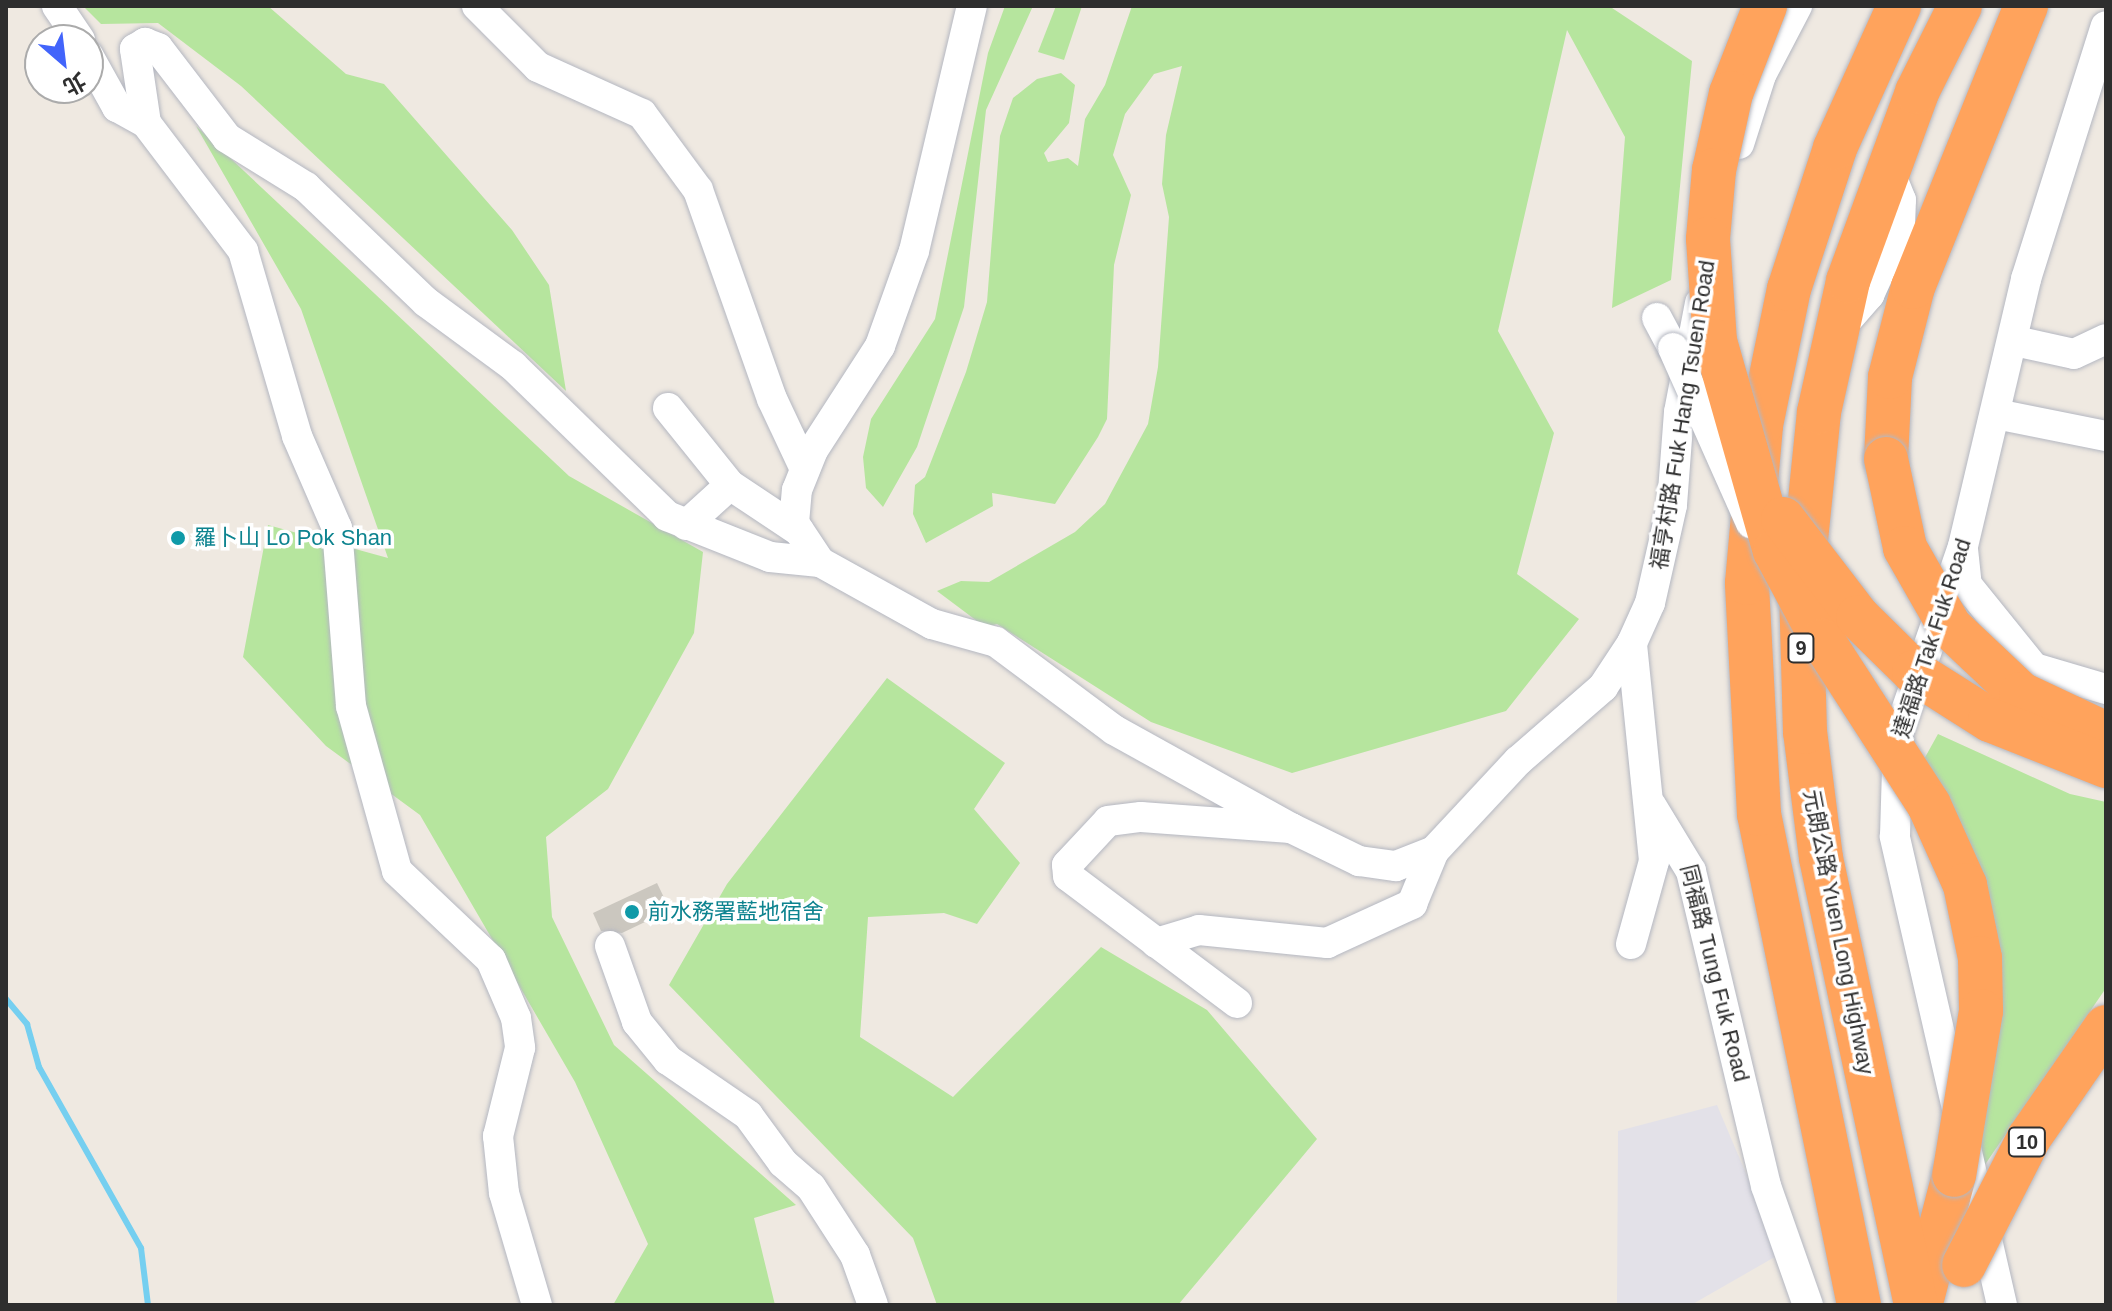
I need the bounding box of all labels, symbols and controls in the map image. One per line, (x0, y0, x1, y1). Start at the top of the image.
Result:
north arrow (24, 24, 104, 104)
text: 北 (59, 68, 90, 100)
street label: 福亨村路 Fuk Hang Tsuen Road (1645, 258, 1721, 572)
place label: 羅卜山 Lo Pok Shan (194, 525, 392, 551)
marker: 羅卜山 Lo Pok Shan (169, 529, 187, 547)
street label: 達福路 Tak Fuk Road (1887, 535, 1977, 741)
road number: 9 (1787, 632, 1815, 664)
street label: 元朗公路 Yuen Long Highway (1798, 787, 1880, 1077)
street label: 同福路 Tung Fuk Road (1675, 862, 1755, 1084)
place label: 前水務署藍地宿舍 (648, 899, 824, 925)
marker: 前水務署藍地宿舍 (623, 903, 641, 921)
road number: 10 (2007, 1126, 2047, 1158)

